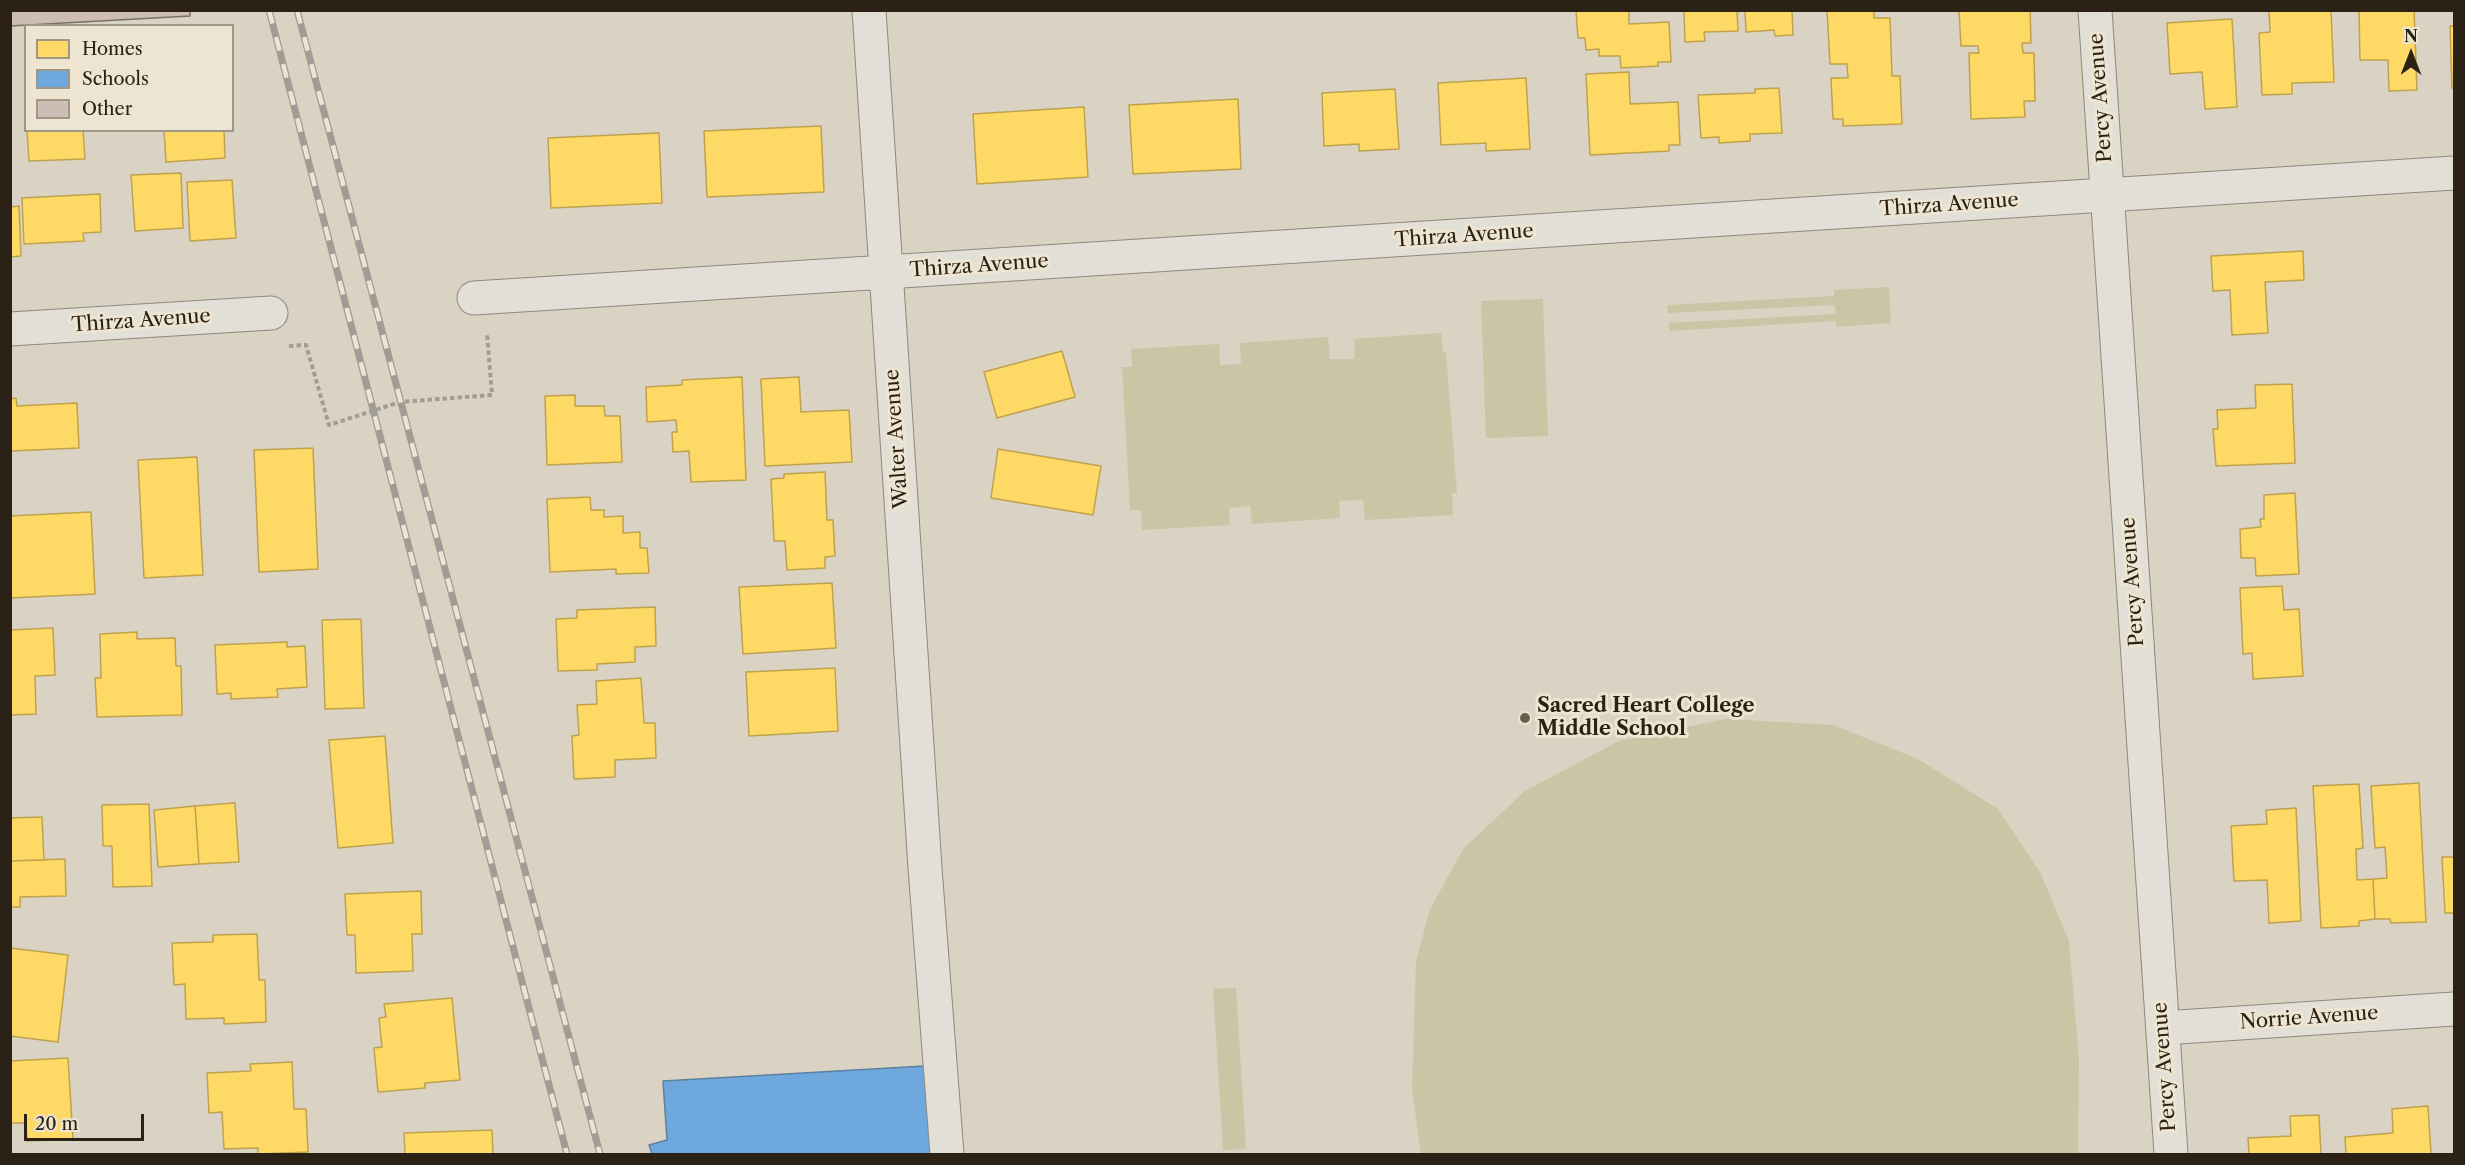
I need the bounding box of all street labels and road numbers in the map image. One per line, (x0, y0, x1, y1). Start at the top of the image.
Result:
street label: Percy Avenue (2085, 32, 2117, 164)
street label: Thirza Avenue (1879, 188, 2019, 222)
street label: Thirza Avenue (1394, 219, 1534, 253)
street label: Thirza Avenue (909, 249, 1049, 283)
street label: Thirza Avenue (71, 304, 211, 338)
street label: Walter Avenue (880, 368, 914, 510)
street label: Percy Avenue (2117, 516, 2149, 648)
street label: Percy Avenue (2149, 1001, 2181, 1133)
street label: Norrie Avenue (2239, 1001, 2379, 1035)

